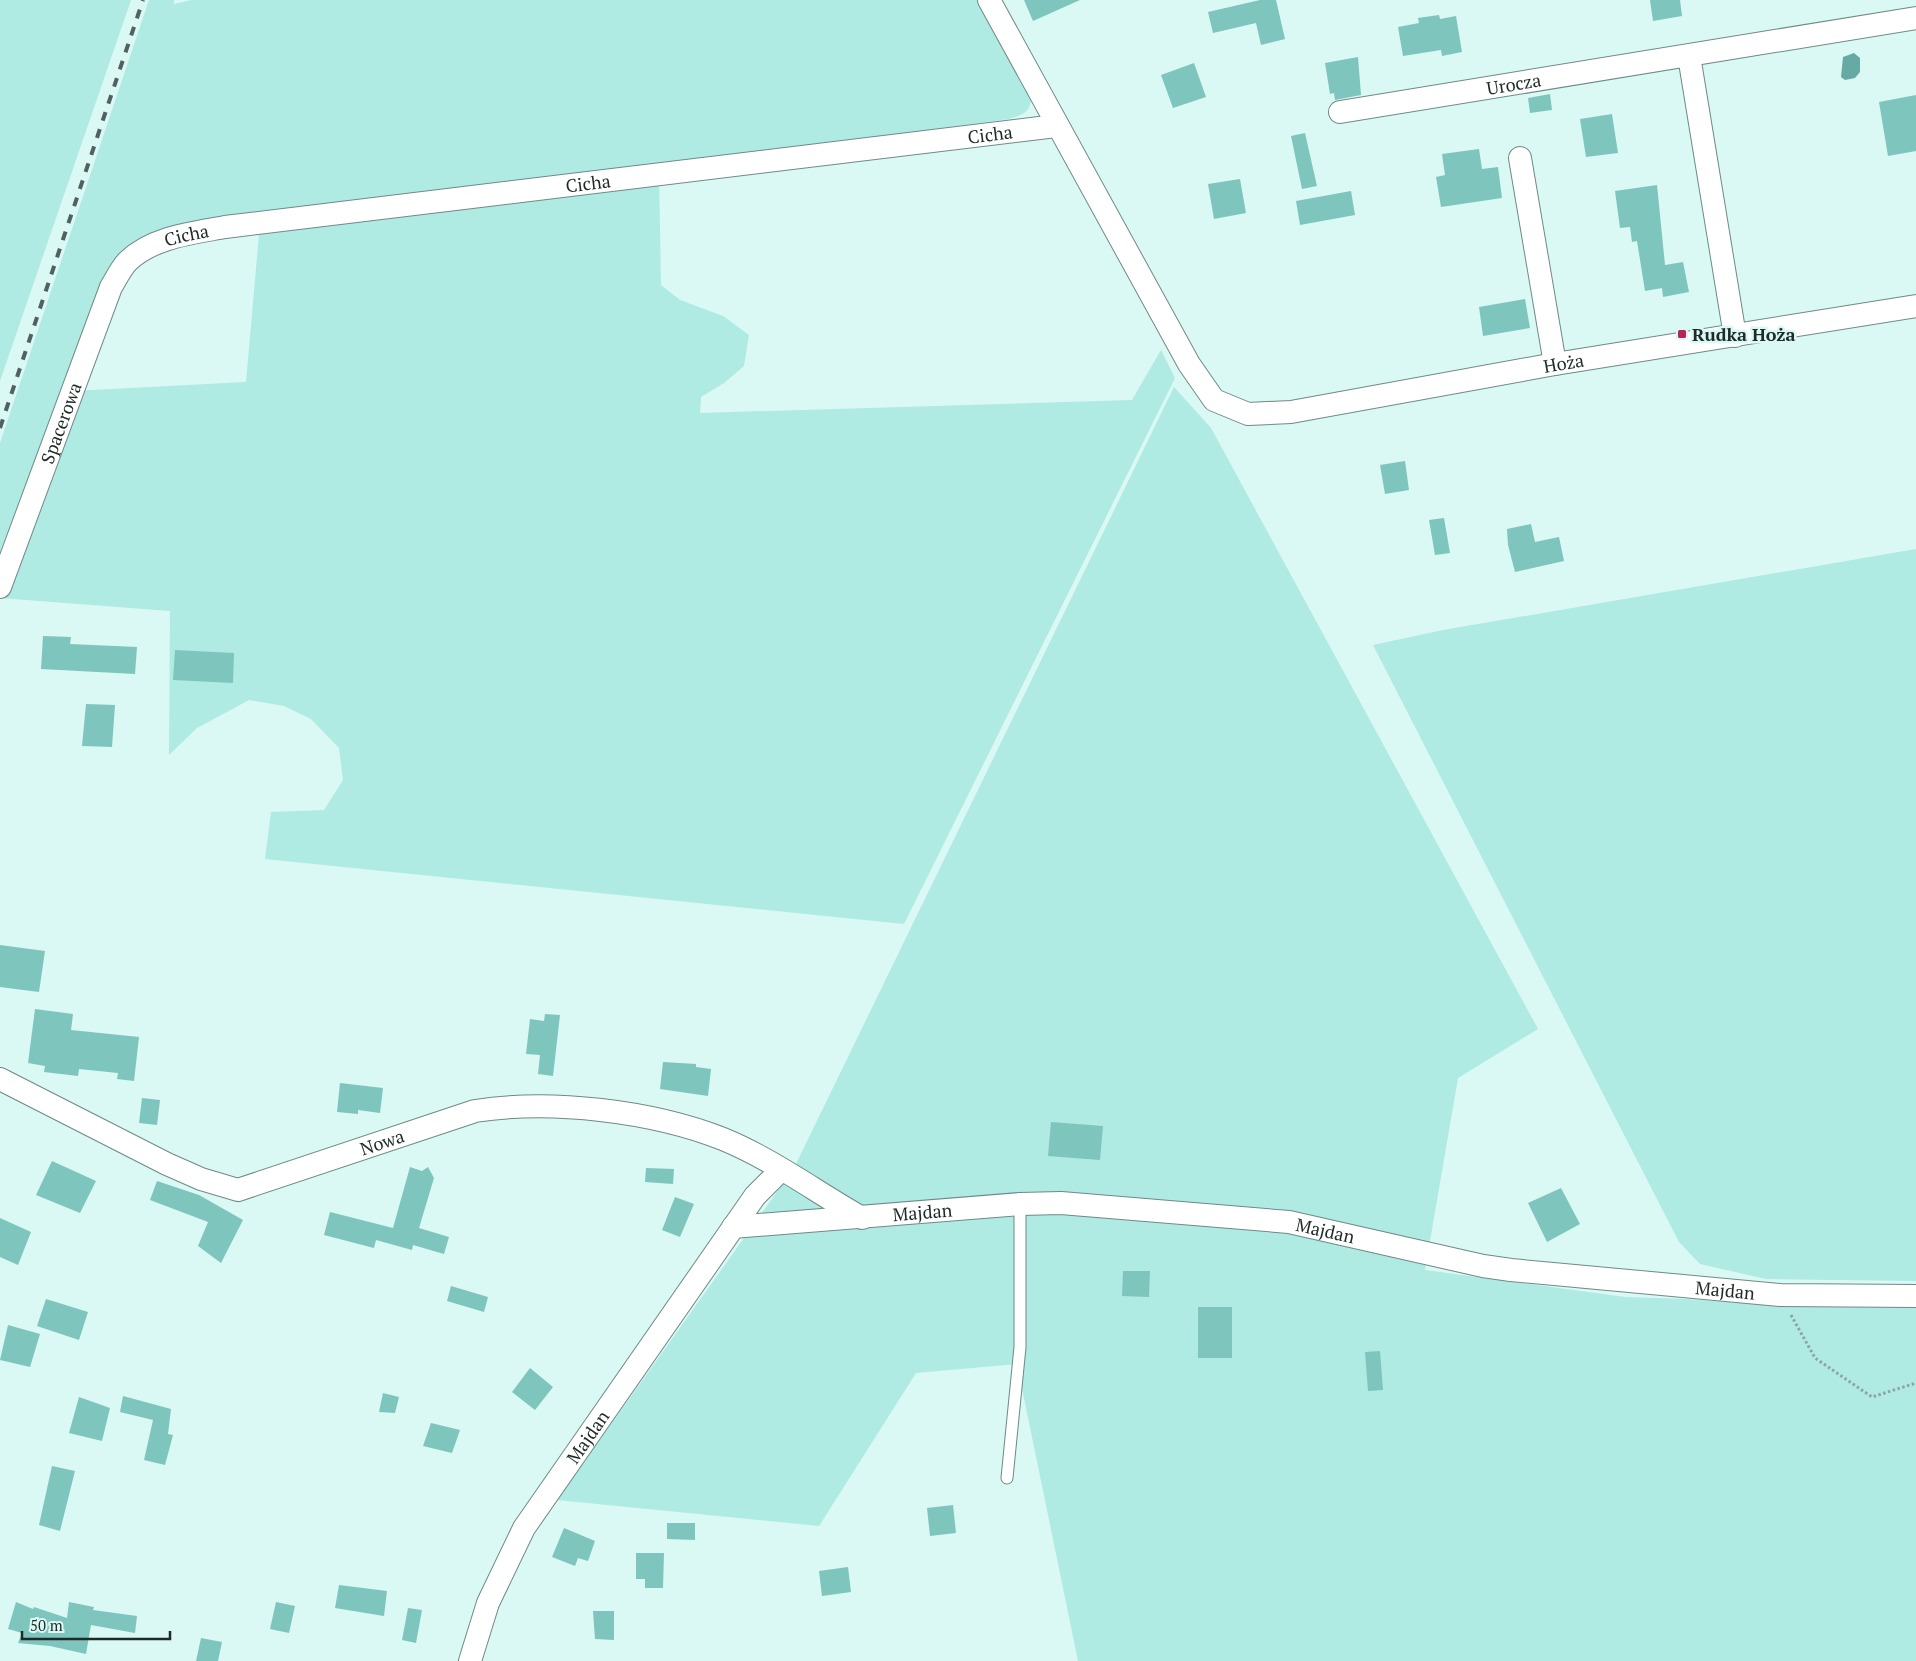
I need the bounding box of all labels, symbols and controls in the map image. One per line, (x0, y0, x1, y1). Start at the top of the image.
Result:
street label: Urocza (1485, 67, 1543, 100)
street label: Cicha (966, 119, 1014, 149)
street label: Cicha (564, 168, 612, 198)
street label: Cicha (161, 218, 211, 252)
place label: Rudka Hoża (1692, 322, 1795, 346)
marker: Rudka Hoża (1676, 328, 1688, 340)
street label: Hoża (1541, 348, 1586, 378)
street label: Spacerowa (35, 379, 87, 467)
street label: Nowa (357, 1123, 407, 1161)
street label: Majdan (892, 1197, 953, 1226)
street label: Majdan (1294, 1212, 1357, 1249)
street label: Majdan (1694, 1275, 1756, 1305)
street label: Majdan (561, 1405, 615, 1468)
scale bar (22, 1608, 170, 1640)
text: 50 m (30, 1615, 63, 1635)

